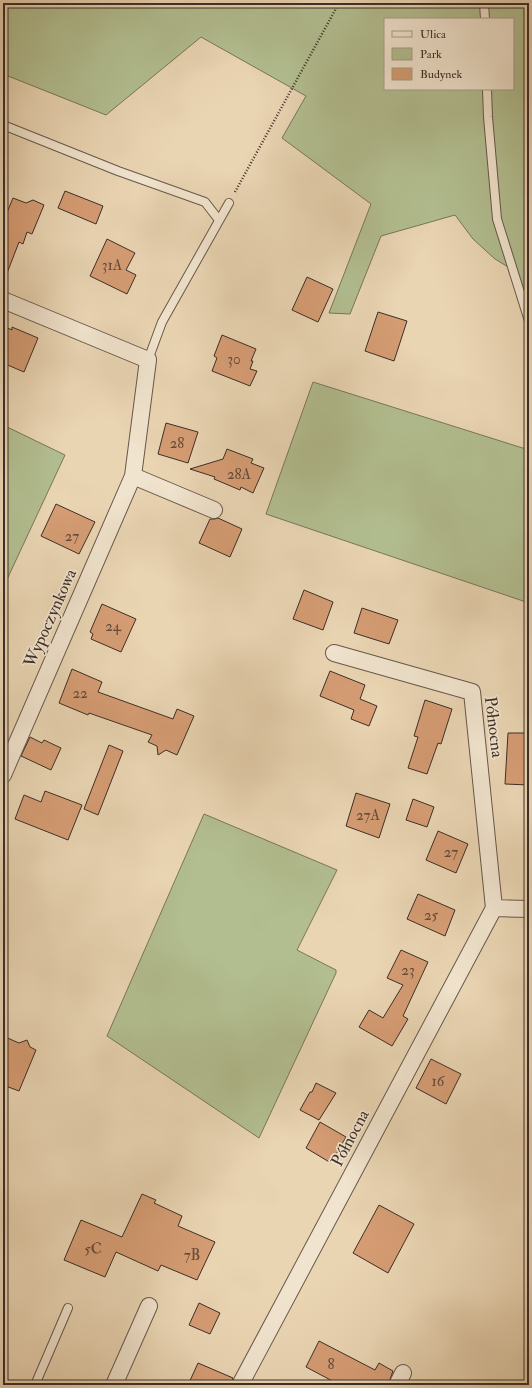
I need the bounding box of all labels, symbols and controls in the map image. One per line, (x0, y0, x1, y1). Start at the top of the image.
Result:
legend (384, 18, 514, 90)
text: Ulica (420, 27, 447, 42)
text: Park (420, 47, 442, 62)
text: Budynek (420, 67, 462, 82)
house number: 31A (102, 256, 123, 275)
house number: 30 (227, 350, 241, 369)
house number: 28 (170, 434, 184, 453)
house number: 28A (227, 465, 252, 484)
house number: 27 (65, 527, 79, 546)
street label: Wypoczynkowa (19, 565, 82, 672)
house number: 24 (105, 617, 122, 636)
house number: 22 (72, 684, 88, 703)
street label: Północna (480, 695, 508, 760)
house number: 27A (356, 806, 380, 825)
house number: 27 (444, 843, 458, 862)
house number: 25 (424, 906, 438, 925)
house number: 23 (401, 961, 415, 980)
house number: 16 (432, 1072, 446, 1091)
street label: Północna (326, 1105, 374, 1170)
house number: 5C (84, 1240, 102, 1259)
house number: 7B (184, 1246, 200, 1265)
house number: 8 (327, 1355, 335, 1374)

